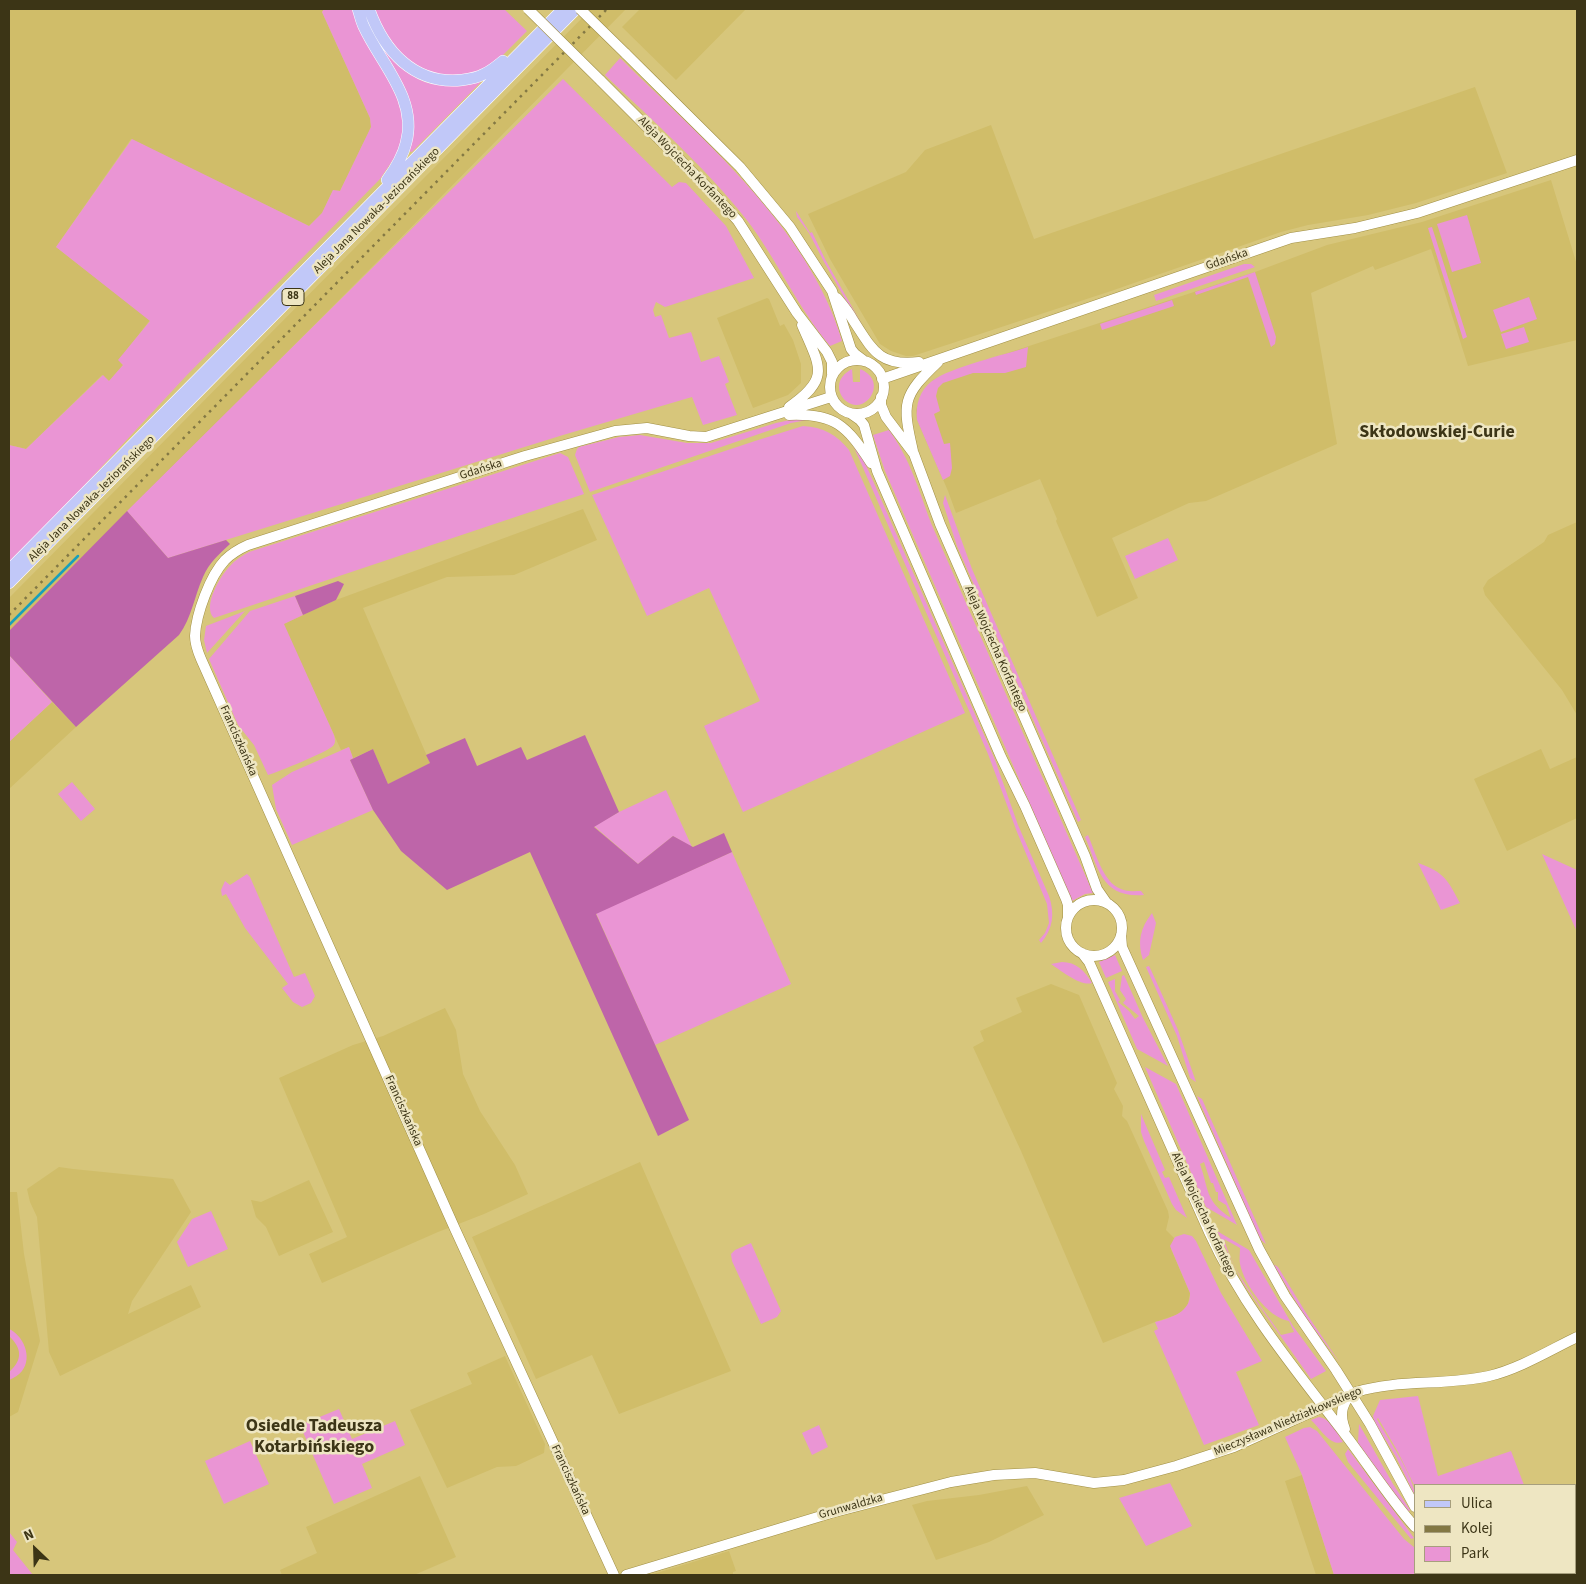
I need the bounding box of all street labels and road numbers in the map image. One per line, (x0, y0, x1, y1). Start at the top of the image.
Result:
street label: Aleja Wojciecha Korfantego (635, 114, 739, 222)
street label: Aleja Jana Nowaka-Jeziorańskiego (311, 145, 443, 277)
street label: Gdańska (1204, 246, 1250, 274)
road number: 88 (282, 288, 304, 306)
street label: Aleja Jana Nowaka-Jeziorańskiego (26, 433, 158, 565)
street label: Gdańska (458, 456, 504, 484)
street label: Aleja Wojciecha Korfantego (961, 584, 1029, 714)
street label: Franciszkańska (216, 703, 260, 779)
street label: Franciszkańska (381, 1073, 425, 1149)
street label: Aleja Wojciecha Korfantego (1168, 1150, 1238, 1280)
street label: Mieczysława Niedziałkowskiego (1212, 1384, 1364, 1460)
street label: Franciszkańska (547, 1442, 593, 1518)
street label: Grunwaldzka (817, 1491, 885, 1523)

